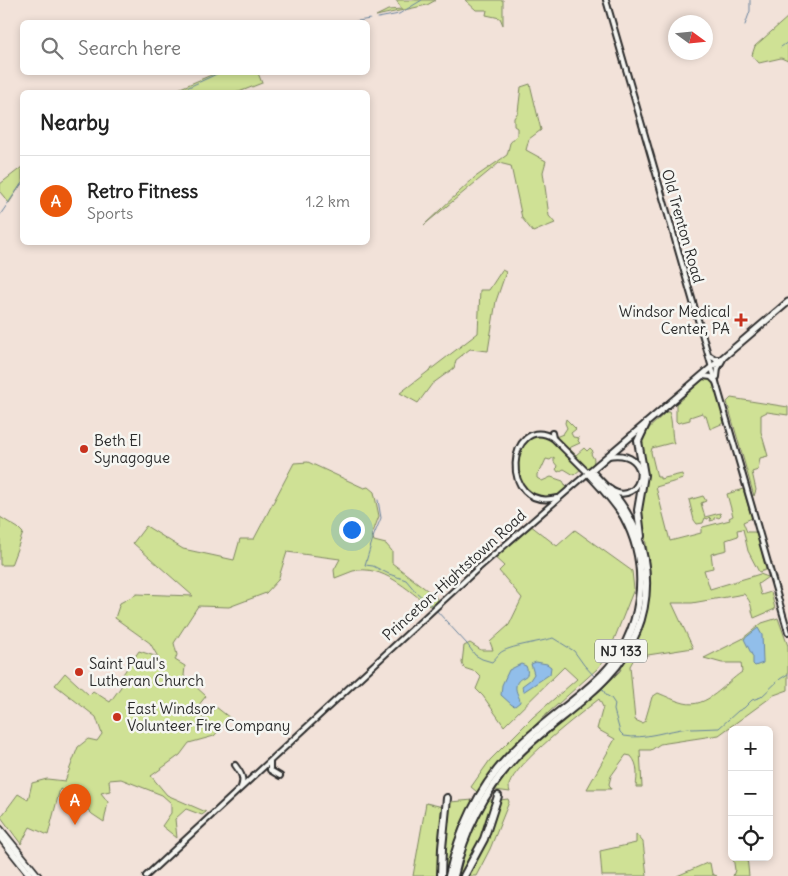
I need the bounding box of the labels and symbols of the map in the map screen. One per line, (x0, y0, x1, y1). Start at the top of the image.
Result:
north arrow (668, 15, 713, 60)
street label: Old Trenton Road (658, 167, 708, 285)
place label: Windsor Medical Center, PA (619, 302, 730, 338)
marker: Windsor Medical Center, PA (734, 313, 748, 327)
place label: Beth El Synagogue (94, 431, 170, 467)
marker: Beth El Synagogue (78, 443, 90, 455)
street label: Princeton-Hightstown Road (378, 505, 530, 645)
your location (339, 517, 365, 543)
road number: NJ 133 (595, 640, 647, 662)
place label: Saint Paul's Lutheran Church (89, 654, 204, 690)
marker: Saint Paul's Lutheran Church (73, 666, 85, 678)
place label: East Windsor Volunteer Fire Company (127, 699, 290, 735)
marker: East Windsor Volunteer Fire Company (111, 711, 123, 723)
pin: A (59, 784, 91, 825)

